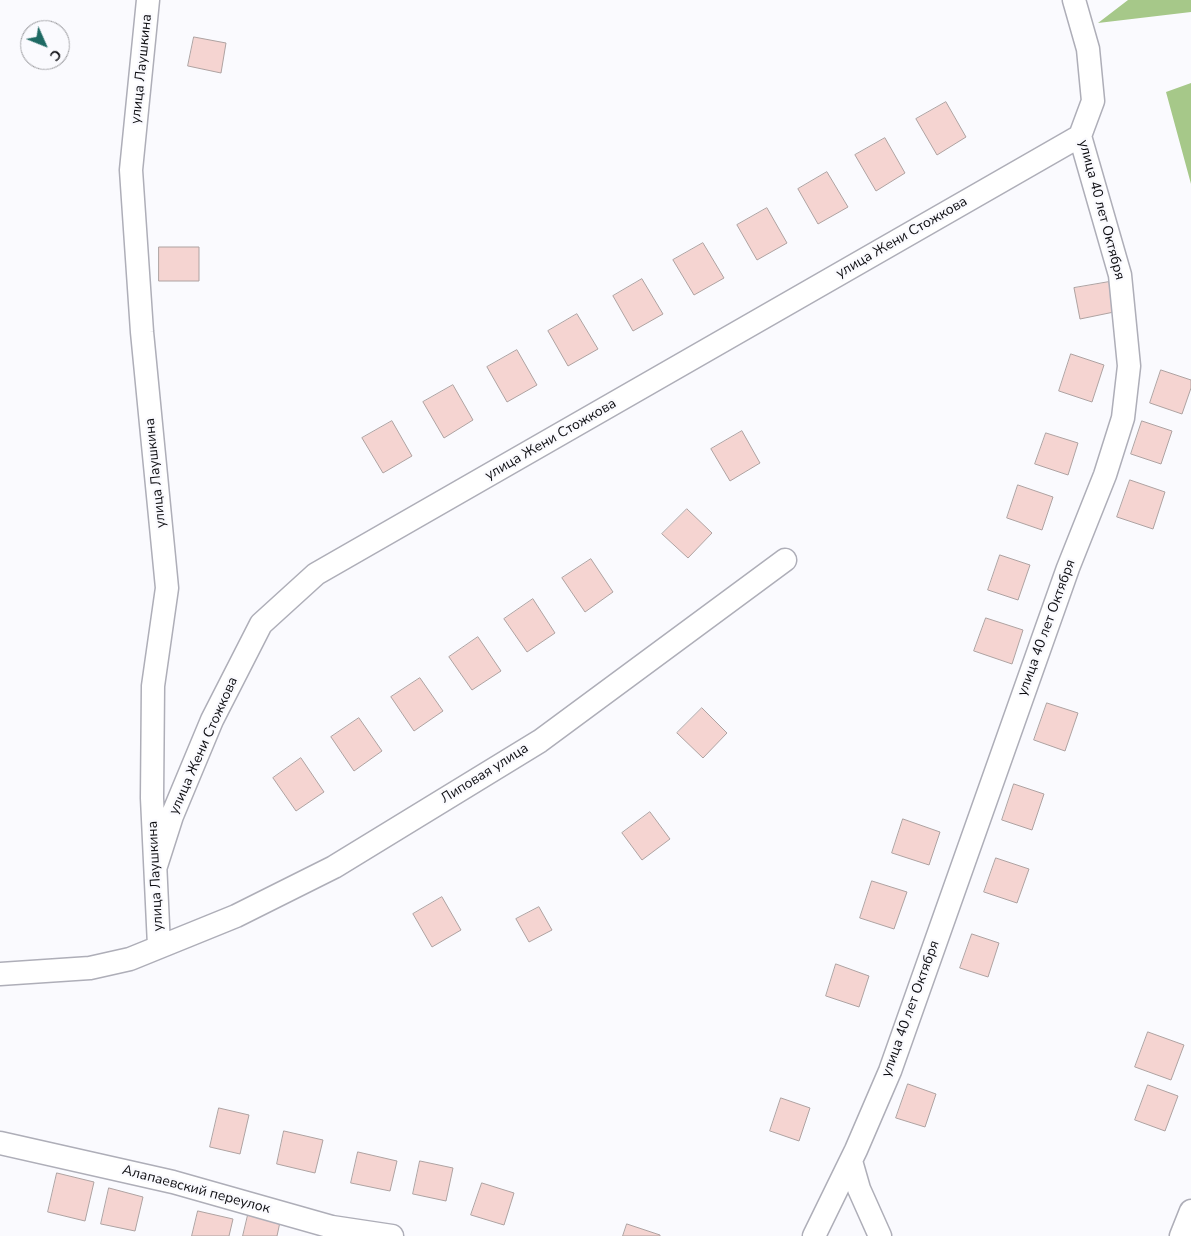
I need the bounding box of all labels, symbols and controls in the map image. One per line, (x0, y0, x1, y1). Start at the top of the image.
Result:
street label: улица Лаушкина (128, 13, 156, 125)
north arrow (20, 20, 70, 70)
text: С (45, 45, 66, 65)
street label: улица 40 лет Октября (1074, 138, 1128, 282)
street label: улица Жени Стожкова (833, 194, 971, 282)
street label: улица Жени Стожкова (482, 396, 620, 484)
street label: улица Лаушкина (142, 417, 170, 529)
street label: улица 40 лет Октября (1014, 557, 1080, 699)
street label: улица Жени Стожкова (166, 675, 242, 817)
street label: Липовая улица (438, 740, 532, 808)
street label: улица Лаушкина (145, 820, 167, 932)
street label: улица 40 лет Октября (878, 938, 944, 1080)
street label: Алапаевский переулок (120, 1162, 272, 1218)

